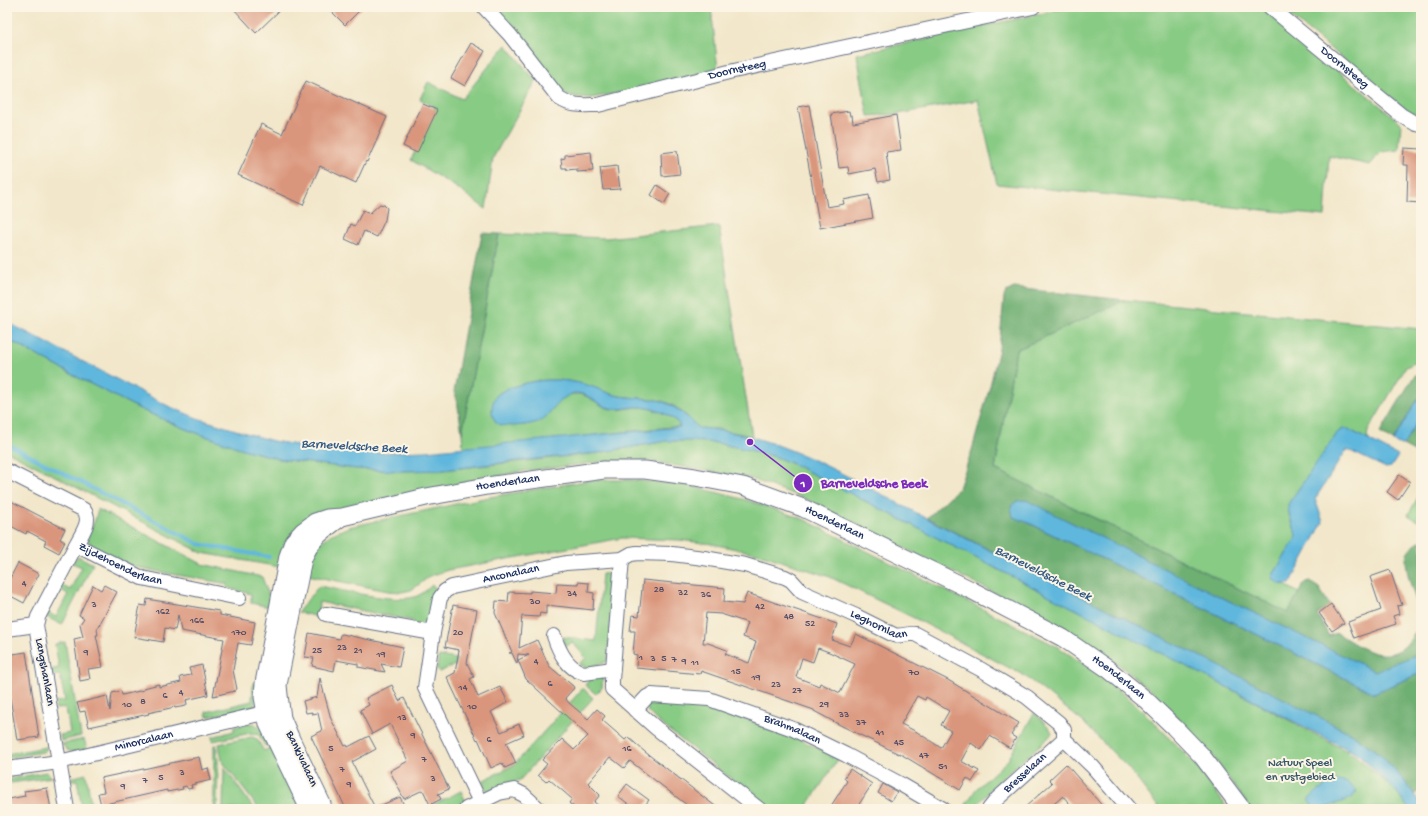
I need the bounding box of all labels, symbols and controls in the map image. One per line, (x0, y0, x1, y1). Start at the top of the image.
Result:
street label: Doornsteeg (1316, 43, 1371, 92)
street label: Doornsteeg (706, 57, 768, 84)
water label: Barneveldsche Beek (301, 437, 409, 457)
callout: Barneveldsche Beek (793, 470, 935, 495)
street label: Hoenderlaan (475, 472, 541, 495)
text: Barneveldsche Beek (820, 477, 929, 492)
text: 1 (800, 478, 806, 492)
street label: Hoenderlaan (802, 503, 866, 544)
street label: Zijdehoenderlaan (76, 540, 164, 589)
water label: Barneveldsche Beek (992, 543, 1095, 605)
street label: Anconalaan (482, 562, 541, 587)
house number: 4 (22, 578, 27, 590)
house number: 28 (654, 584, 665, 596)
house number: 32 (677, 587, 688, 599)
house number: 34 (566, 588, 577, 600)
house number: 36 (700, 589, 712, 601)
house number: 30 (529, 596, 541, 608)
house number: 3 (90, 599, 97, 611)
house number: 42 (755, 601, 765, 613)
house number: 162 (155, 606, 170, 618)
street label: Leghornlaan (848, 607, 909, 643)
house number: 48 (784, 611, 795, 623)
house number: 166 (189, 615, 205, 627)
house number: 52 (805, 618, 815, 630)
house number: 170 (231, 627, 247, 639)
house number: 20 (453, 627, 464, 639)
street label: Langshanlaan (31, 637, 57, 707)
house number: 23 (337, 642, 347, 654)
house number: 25 (312, 645, 322, 657)
house number: 21 (354, 645, 362, 657)
house number: 9 (82, 647, 89, 659)
house number: 19 (375, 649, 386, 661)
house number: 1 (638, 652, 643, 664)
house number: 3 (649, 653, 656, 665)
house number: 5 (661, 653, 667, 665)
street label: Hoenderlaan (1089, 653, 1148, 703)
house number: 7 (670, 654, 677, 666)
house number: 4 (534, 656, 539, 668)
house number: 9 (680, 656, 687, 668)
house number: 11 (690, 657, 699, 669)
house number: 15 (730, 666, 741, 678)
house number: 70 (908, 667, 920, 679)
house number: 19 (750, 672, 761, 684)
house number: 6 (547, 678, 553, 690)
house number: 23 (771, 679, 781, 691)
house number: 14 (458, 682, 468, 694)
house number: 27 (792, 685, 803, 697)
house number: 4 (179, 687, 184, 699)
house number: 6 (162, 690, 168, 702)
house number: 8 (140, 696, 146, 708)
house number: 10 (121, 699, 132, 711)
house number: 29 (819, 699, 829, 711)
house number: 10 (466, 701, 477, 713)
house number: 33 (838, 709, 849, 721)
house number: 13 (396, 712, 407, 724)
street label: Brahmalaan (761, 712, 823, 749)
house number: 37 (855, 717, 867, 729)
house number: 41 (876, 727, 884, 739)
street label: Minorcalaan (114, 728, 175, 755)
street label: Bankivalaan (282, 728, 320, 789)
house number: 9 (409, 730, 416, 742)
house number: 6 (486, 734, 492, 746)
house number: 45 (894, 737, 904, 749)
house number: 5 (328, 743, 334, 755)
house number: 16 (621, 743, 632, 755)
house number: 47 (919, 750, 930, 762)
street label: Bresselaan (1000, 750, 1050, 797)
house number: 7 (420, 754, 427, 766)
park label: Natuur Speel en rustgebied (1265, 757, 1336, 785)
house number: 51 (938, 761, 948, 773)
house number: 7 (338, 764, 345, 776)
house number: 3 (178, 767, 185, 779)
house number: 5 (158, 772, 164, 784)
house number: 3 (429, 773, 436, 785)
house number: 7 (141, 775, 148, 787)
house number: 9 (345, 779, 352, 791)
house number: 9 (119, 781, 126, 793)

